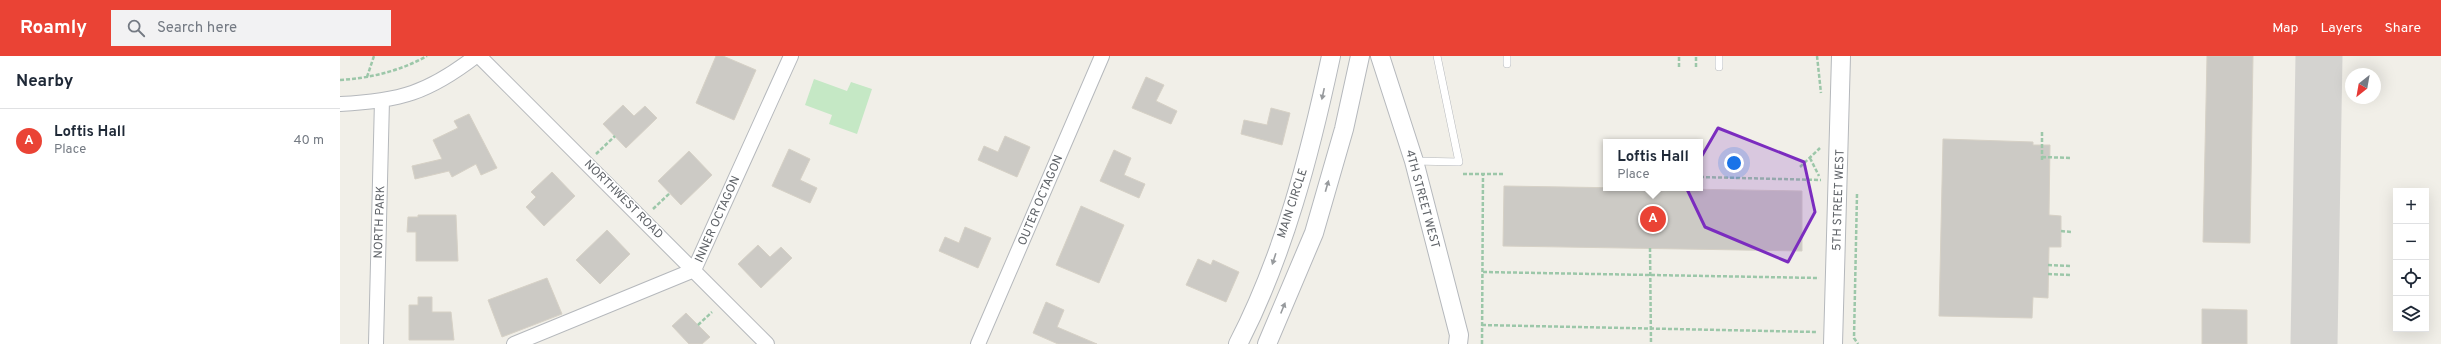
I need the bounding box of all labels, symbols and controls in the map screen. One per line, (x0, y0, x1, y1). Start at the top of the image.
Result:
search box (111, 10, 391, 46)
text: Roamly (20, 16, 87, 40)
icon: search (125, 17, 147, 39)
text: Search here (157, 19, 237, 38)
text: Map (2272, 20, 2298, 37)
text: Layers (2320, 20, 2362, 37)
text: Share (2384, 20, 2421, 37)
north arrow (2345, 68, 2381, 104)
text: Nearby (16, 71, 73, 93)
one-way arrow (1320, 88, 1326, 100)
text: Loftis Hall (54, 123, 126, 142)
text: A (24, 133, 34, 149)
text: 40 m (294, 133, 324, 149)
popup (1603, 139, 1703, 191)
text: Place (54, 142, 86, 158)
street label: 4TH STREET WEST (1401, 148, 1443, 250)
text: Loftis Hall (1617, 148, 1689, 167)
street label: 5TH STREET WEST (1829, 149, 1849, 251)
street label: OUTER OCTAGON (1015, 153, 1067, 248)
your location (1724, 153, 1744, 173)
street label: NORTHWEST ROAD (580, 157, 666, 243)
street label: MAIN CIRCLE (1274, 166, 1312, 240)
text: Place (1617, 167, 1649, 183)
street label: INNER OCTAGON (692, 174, 744, 265)
one-way arrow (1324, 180, 1330, 192)
street label: NORTH PARK (371, 185, 389, 259)
map controls (2393, 188, 2429, 332)
button: + (2393, 188, 2429, 224)
pin: A (1640, 204, 1666, 234)
button: − (2393, 224, 2429, 260)
one-way arrow (1271, 253, 1277, 265)
button: locate (2393, 260, 2429, 296)
button: layers (2393, 296, 2429, 332)
one-way arrow (1280, 303, 1286, 314)

